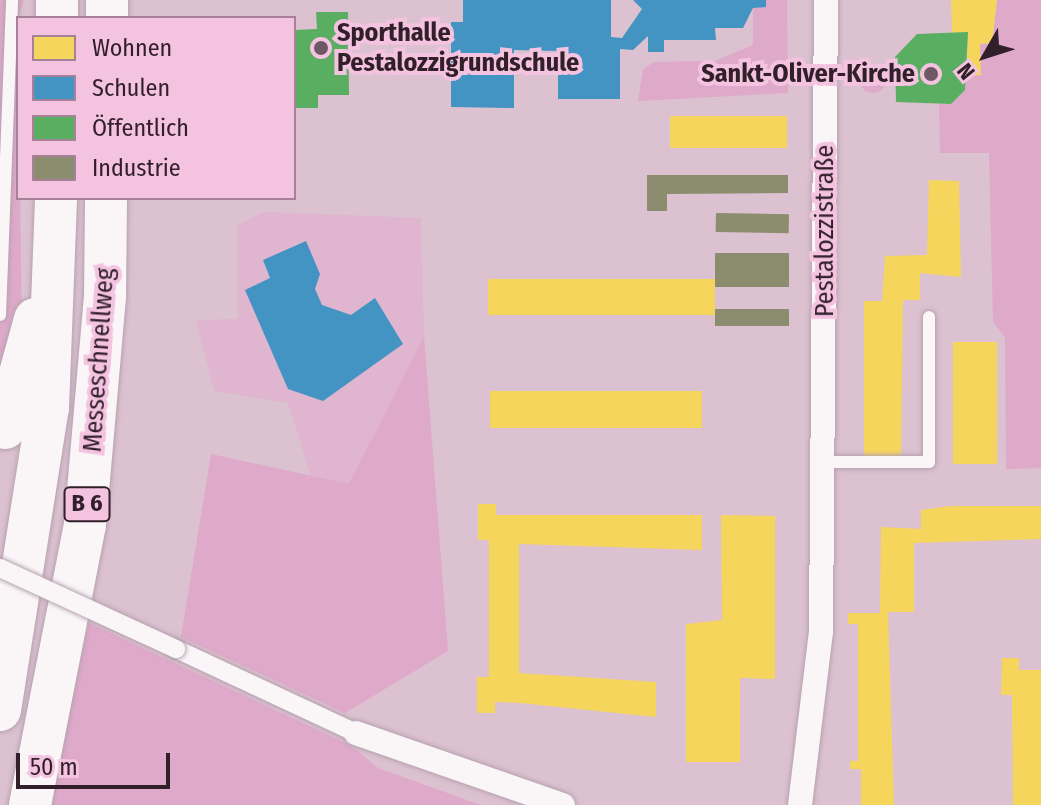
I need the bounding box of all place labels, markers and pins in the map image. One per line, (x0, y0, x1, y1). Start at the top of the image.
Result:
place label: Sporthalle Pestalozzigrundschule (337, 17, 579, 78)
marker: Sporthalle Pestalozzigrundschule (312, 39, 330, 57)
place label: Sankt-Oliver-Kirche (701, 58, 915, 90)
marker: Sankt-Oliver-Kirche (922, 65, 940, 83)

